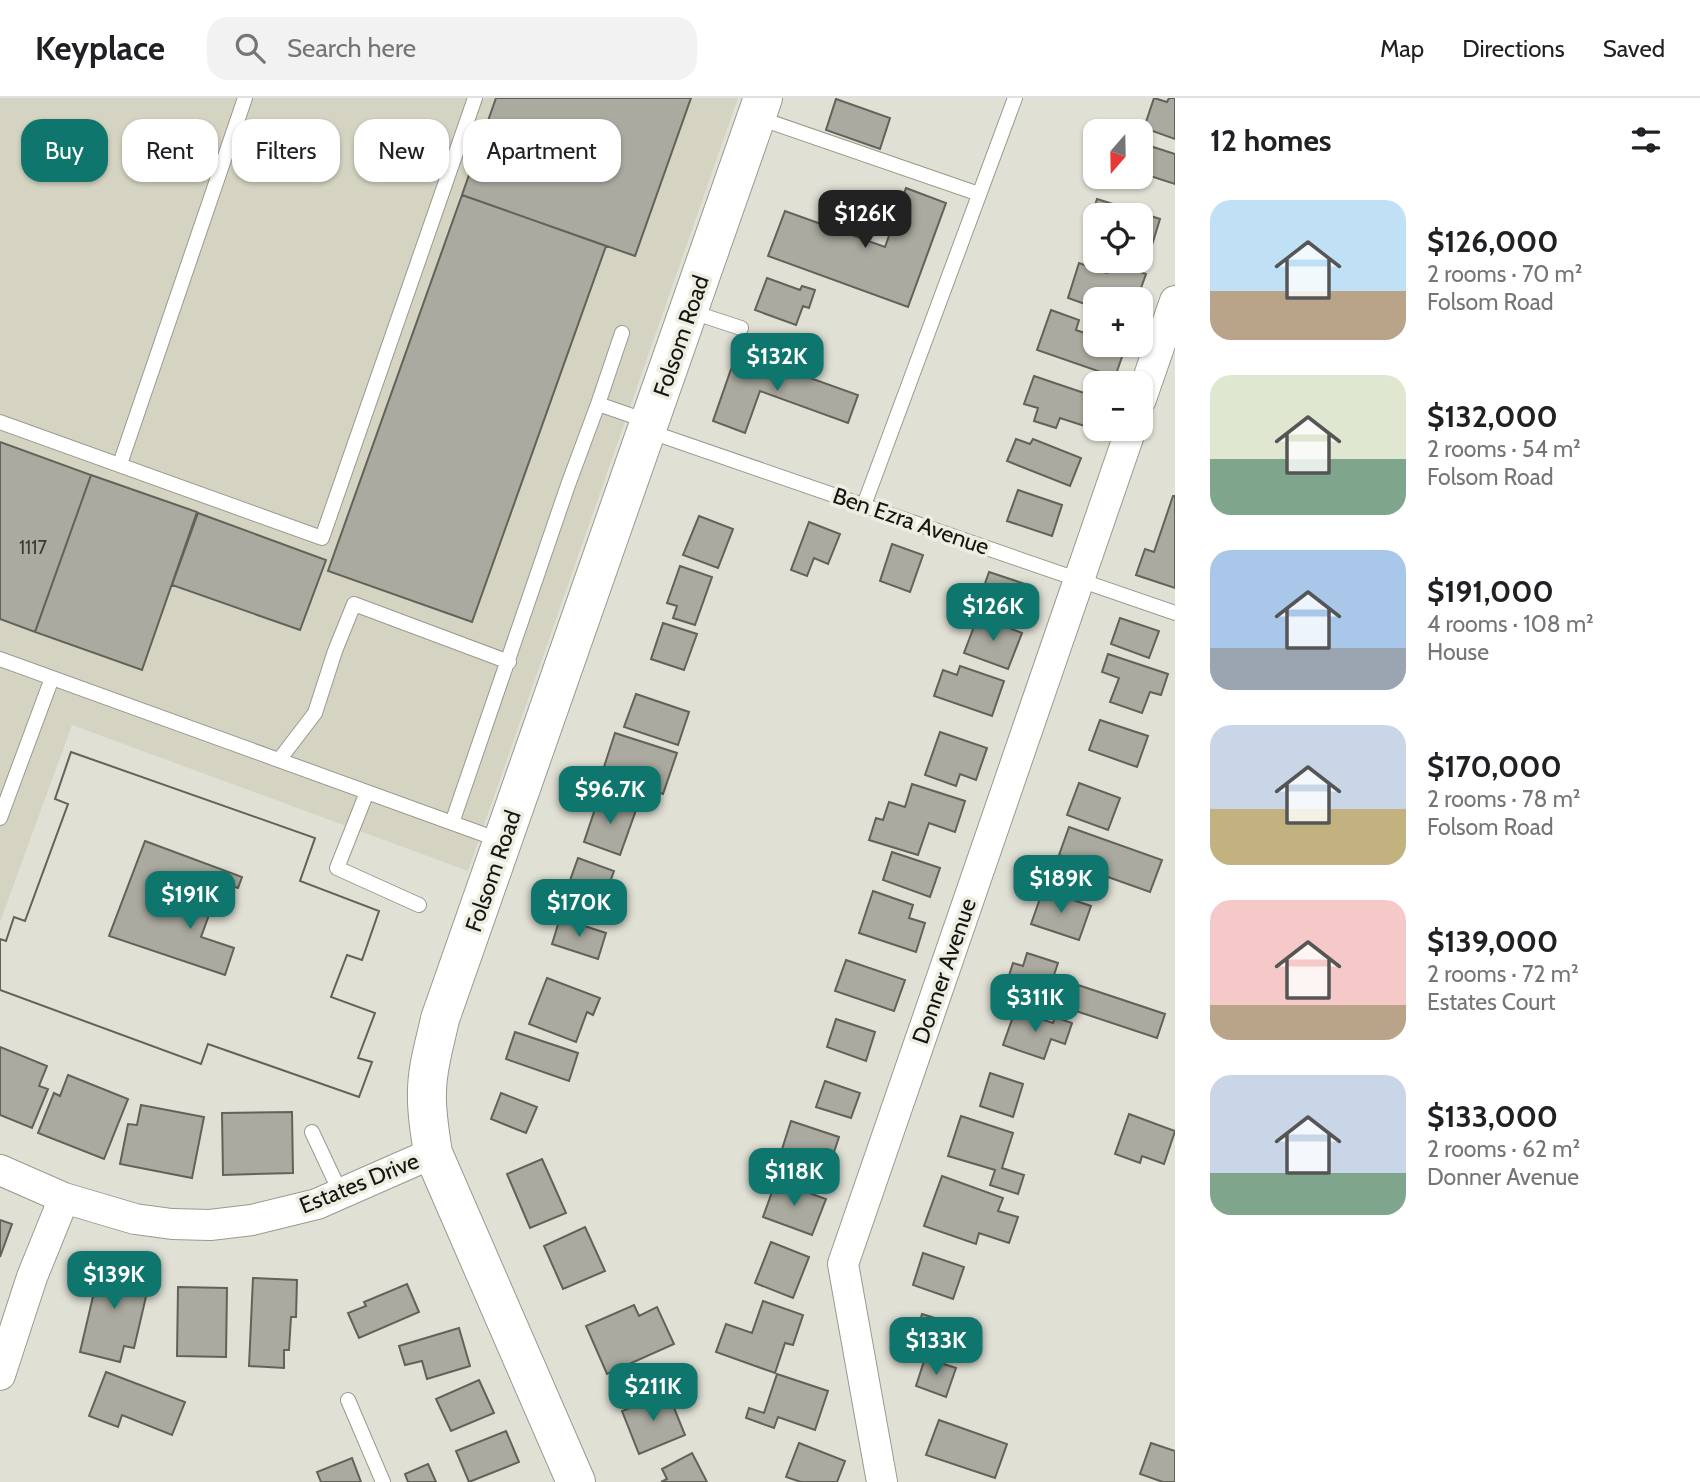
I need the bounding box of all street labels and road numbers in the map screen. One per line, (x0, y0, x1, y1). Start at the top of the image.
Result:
street label: Folsom Road (647, 272, 715, 400)
street label: Ben Ezra Avenue (829, 481, 993, 561)
street label: Folsom Road (459, 807, 527, 935)
street label: Donner Avenue (906, 894, 982, 1047)
street label: Estates Drive (295, 1146, 423, 1220)

